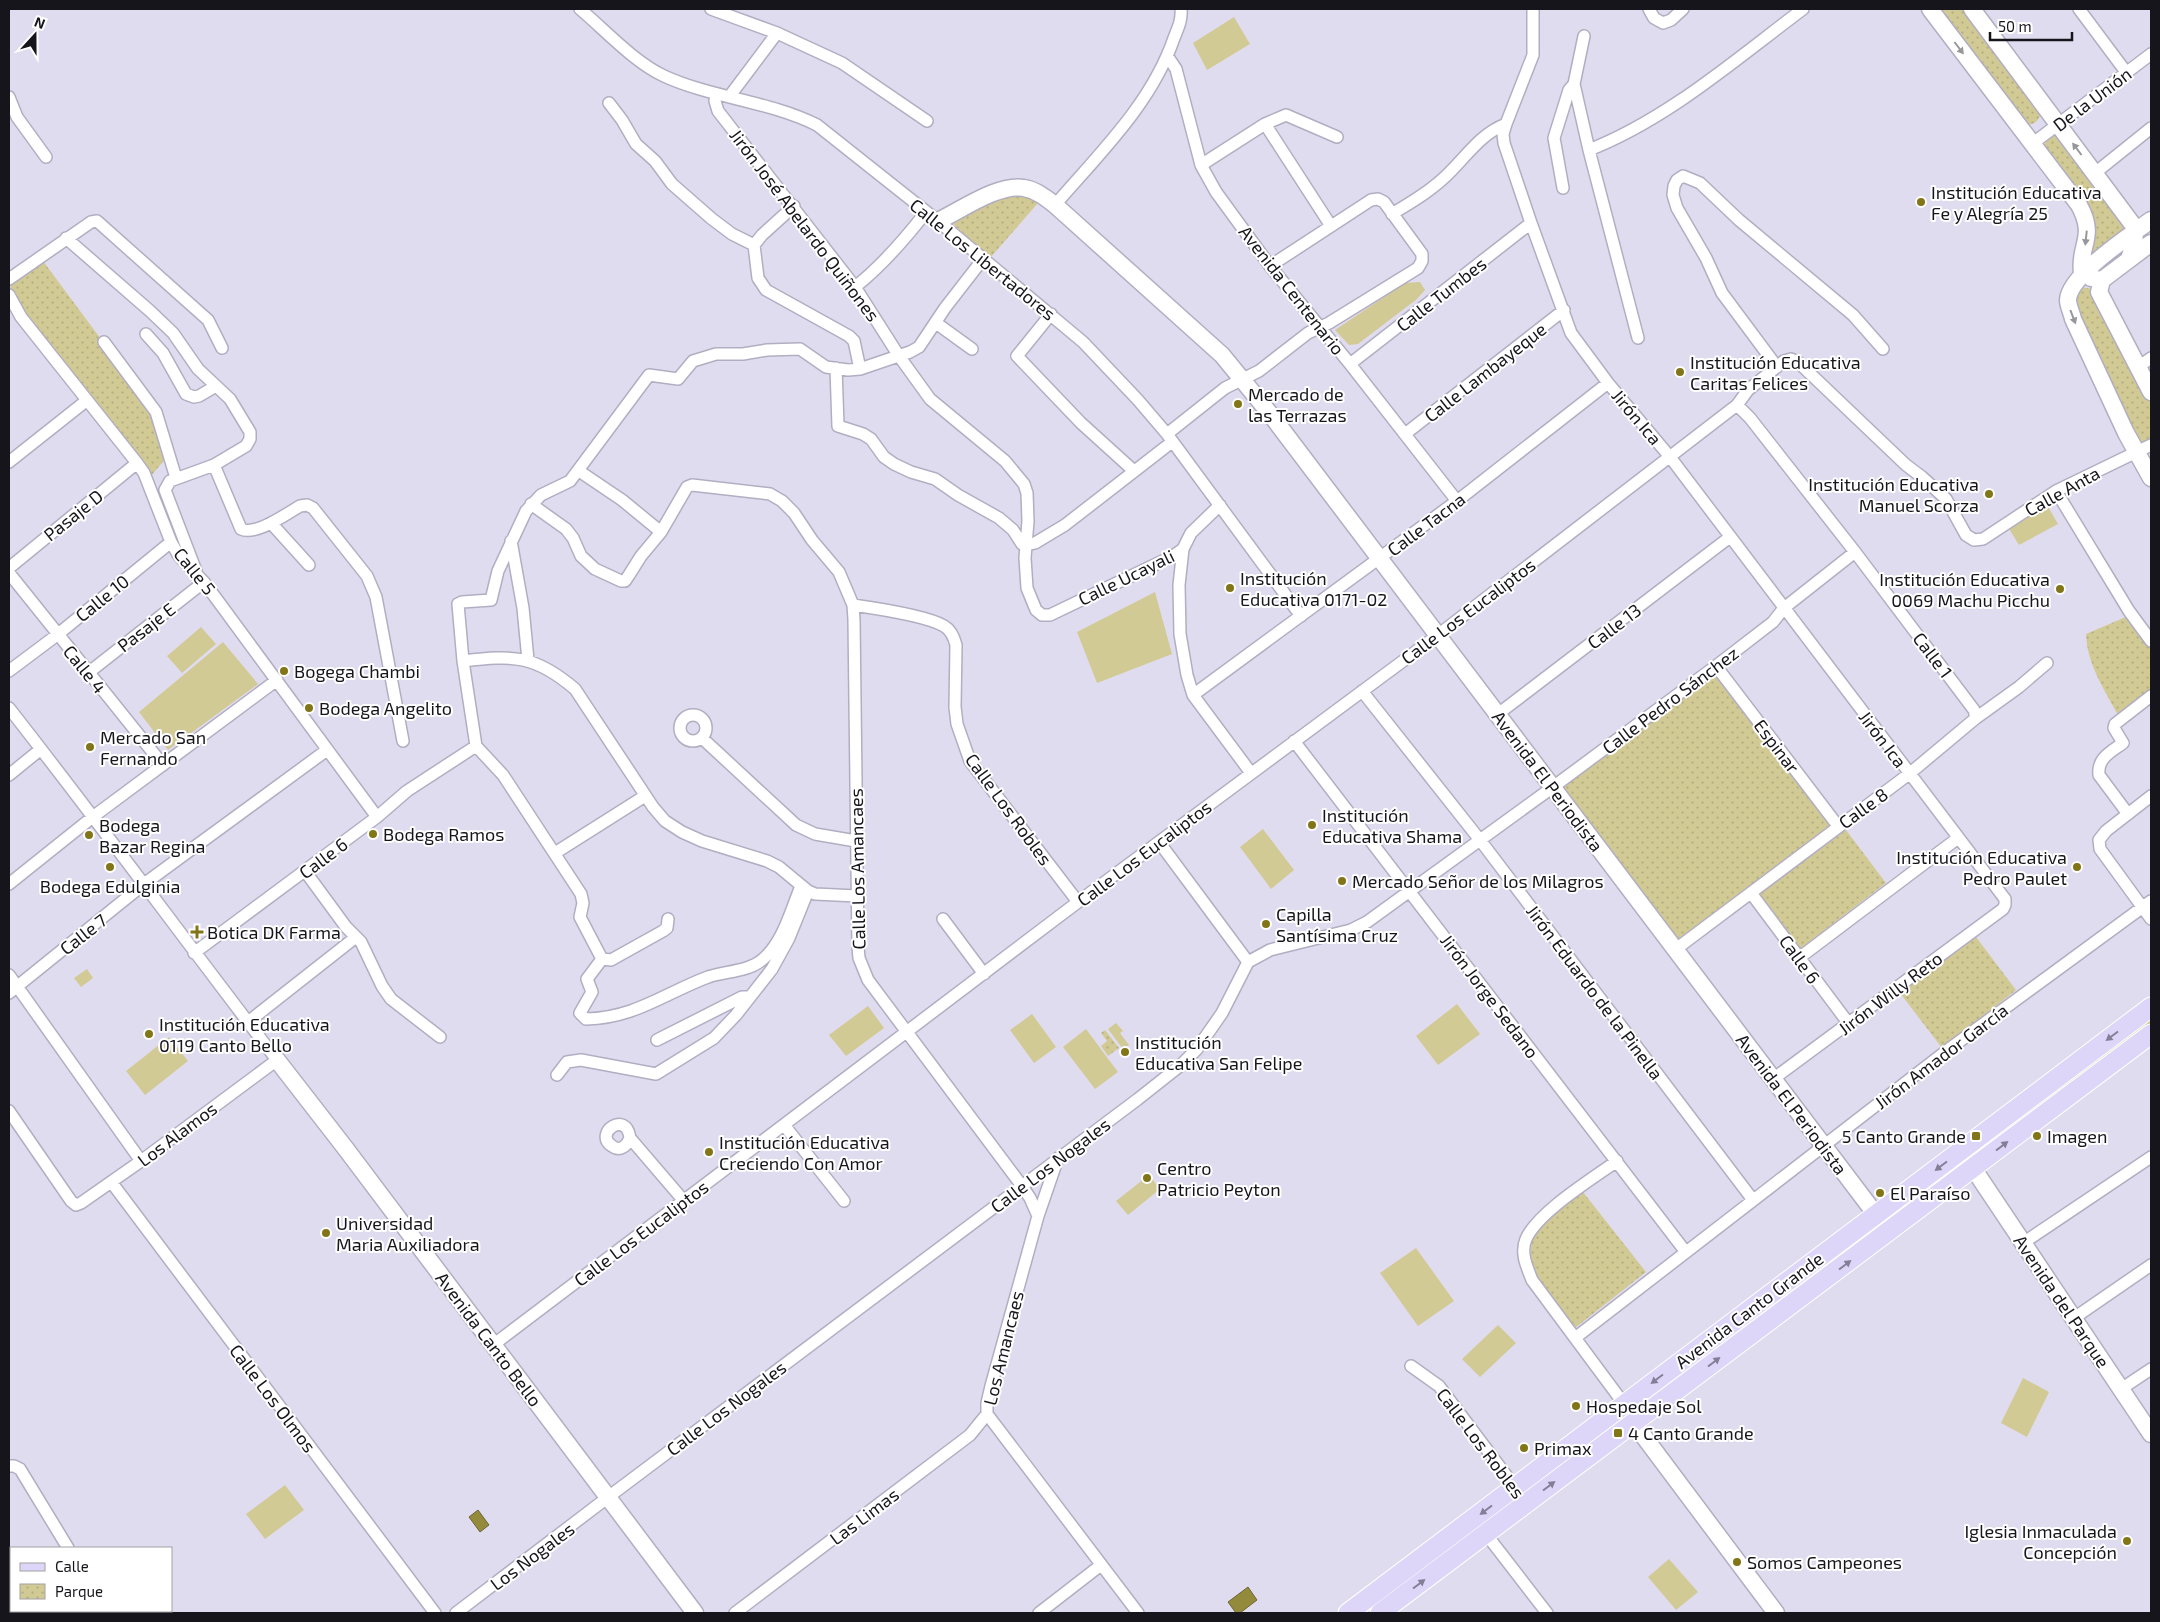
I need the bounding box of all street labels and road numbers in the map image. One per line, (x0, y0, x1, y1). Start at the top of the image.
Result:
street label: De la Unión (2048, 62, 2136, 136)
street label: Jirón José Abelardo Quiñones (725, 124, 885, 326)
street label: Calle Los Libertadores (906, 193, 1060, 325)
street label: Avenida Centenario (1235, 221, 1349, 359)
street label: Calle Tumbes (1392, 252, 1490, 336)
street label: Calle Lambayeque (1420, 318, 1550, 426)
street label: Jirón Ica (1607, 385, 1667, 449)
street label: Calle Anta (2021, 461, 2103, 521)
street label: Pasaje D (39, 485, 107, 545)
street label: Calle Tacna (1383, 488, 1469, 560)
street label: Calle 5 (169, 543, 221, 599)
street label: Calle Ucayali (1074, 544, 1178, 610)
street label: Calle Los Eucaliptos (1396, 553, 1540, 669)
street label: Calle 10 (71, 570, 133, 626)
street label: Pasaje E (113, 597, 179, 657)
street label: Calle 13 (1583, 599, 1645, 653)
street label: Calle 1 (1909, 628, 1957, 682)
street label: Calle 4 (59, 640, 111, 698)
street label: Calle Pedro Sánchez (1598, 642, 1742, 758)
street label: Avenida El Periodista (1488, 706, 1608, 856)
street label: Jirón Ica (1854, 706, 1912, 772)
street label: Espinar (1750, 715, 1804, 777)
street label: Calle Los Robles (961, 749, 1057, 869)
street label: Calle 8 (1834, 783, 1892, 833)
street label: Calle Los Amancaes (845, 788, 869, 950)
street label: Calle Los Eucaliptos (1072, 795, 1216, 911)
street label: Calle 6 (294, 833, 352, 883)
street label: Jirón Eduardo de la Pinella (1522, 900, 1668, 1084)
street label: Calle 7 (55, 909, 111, 959)
street label: Jirón Jorge Sedano (1436, 930, 1544, 1062)
street label: Calle 6 (1775, 930, 1825, 988)
street label: Jirón Willy Reto (1834, 947, 1946, 1039)
street label: Jirón Amador García (1870, 999, 2012, 1113)
street label: Avenida El Periodista (1732, 1029, 1852, 1179)
street label: Los Alamos (133, 1097, 221, 1171)
street label: Calle Los Nogales (986, 1113, 1114, 1217)
street label: Calle Los Eucaliptos (569, 1175, 713, 1291)
street label: Avenida del Parque (2009, 1230, 2115, 1372)
street label: Avenida Canto Grande (1671, 1247, 1827, 1373)
street label: Avenida Canto Bello (431, 1267, 547, 1411)
street label: Los Amancaes (978, 1289, 1028, 1407)
street label: Calle Los Olmos (225, 1340, 321, 1456)
street label: Calle Los Nogales (662, 1356, 790, 1460)
street label: Calle Los Robles (1432, 1383, 1530, 1503)
street label: Las Limas (825, 1483, 903, 1549)
street label: Los Nogales (486, 1517, 578, 1595)

